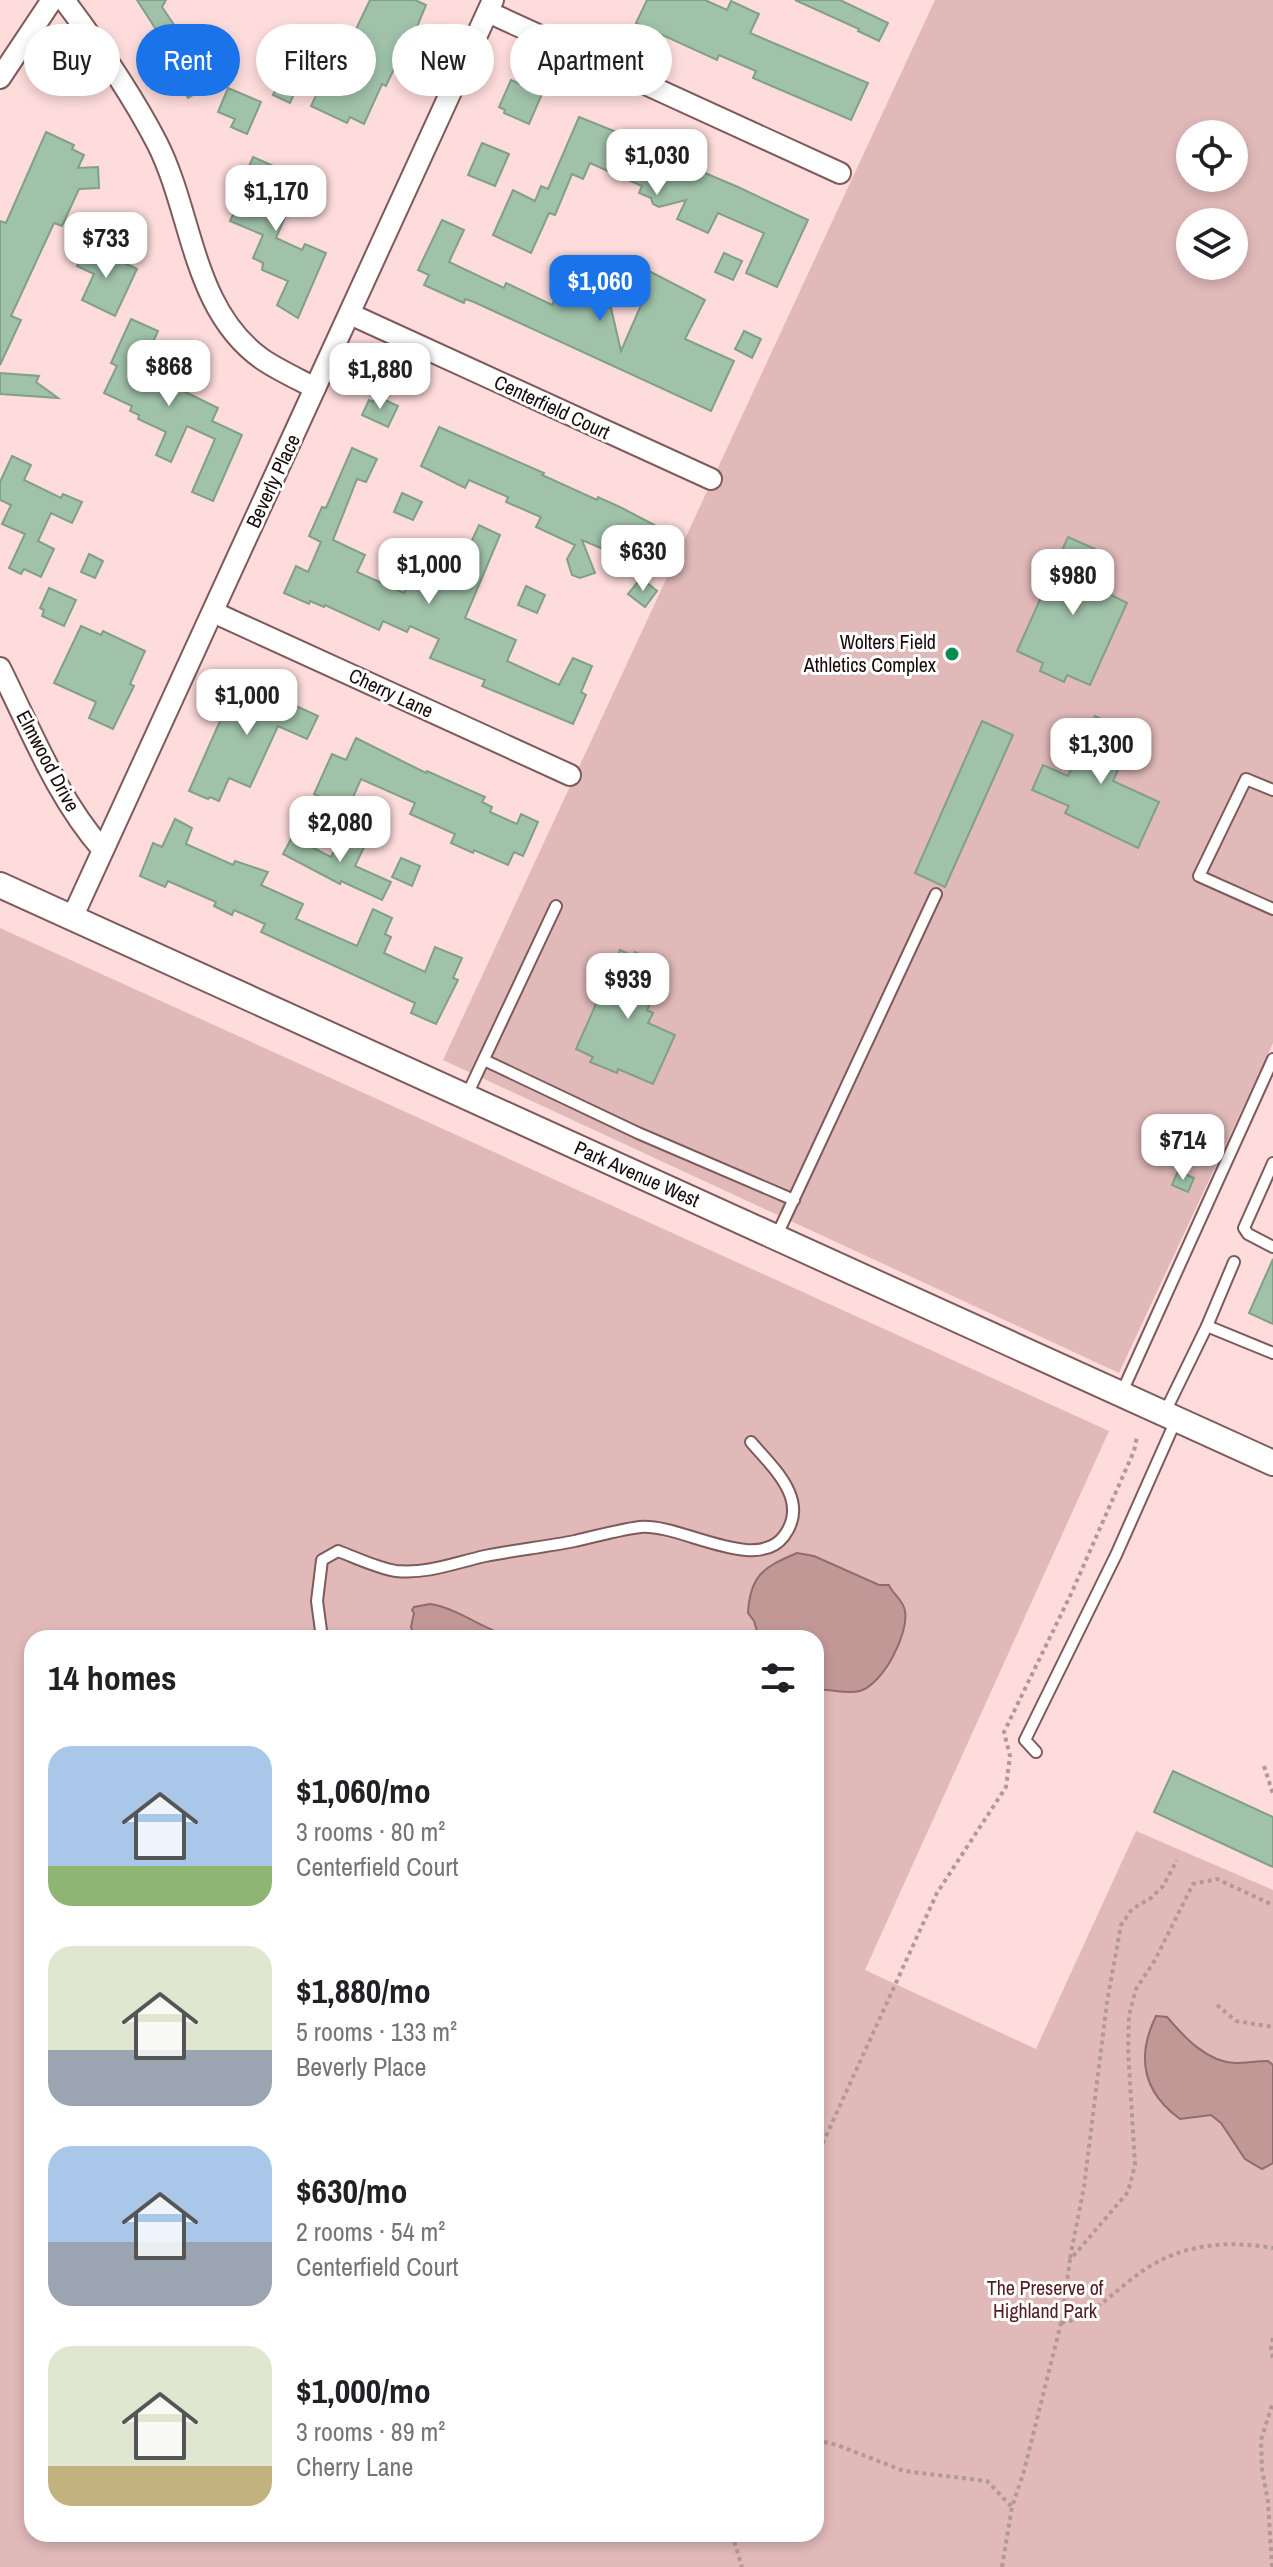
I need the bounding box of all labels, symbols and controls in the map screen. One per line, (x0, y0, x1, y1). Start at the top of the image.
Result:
chip: Buy (24, 24, 120, 96)
chip: Rent (136, 24, 240, 96)
chip: Filters (256, 24, 376, 96)
chip: New (392, 24, 494, 96)
chip: Apartment (510, 24, 672, 96)
map controls (1176, 120, 1248, 280)
button: locate (1176, 120, 1248, 192)
pin: $1,030 (592, 129, 722, 197)
text: $1,030 (624, 137, 690, 172)
pin: $1,170 (211, 165, 341, 233)
text: $1,170 (243, 173, 309, 208)
button: layers (1176, 208, 1248, 280)
pin: $733 (59, 212, 153, 280)
text: $733 (82, 220, 130, 255)
pin: $1,060 (535, 255, 665, 323)
text: $1,060 (567, 263, 633, 298)
pin: $868 (122, 340, 216, 408)
pin: $1,880 (315, 343, 445, 411)
text: $868 (145, 348, 193, 383)
text: $1,880 (347, 351, 413, 386)
street label: Centerfield Court (490, 368, 615, 445)
street label: Beverly Place (239, 430, 306, 532)
pin: $630 (596, 525, 690, 593)
text: $630 (619, 533, 667, 568)
pin: $1,000 (364, 538, 494, 606)
text: $1,000 (396, 546, 462, 581)
pin: $980 (1026, 549, 1120, 617)
text: $980 (1049, 557, 1097, 592)
place label: Wolters Field Athletics Complex (803, 628, 937, 678)
marker: Wolters Field Athletics Complex (943, 645, 961, 663)
street label: Cherry Lane (345, 661, 438, 724)
pin: $1,000 (182, 669, 312, 737)
text: $1,000 (214, 677, 280, 712)
street label: Elmwood Drive (10, 705, 86, 816)
pin: $1,300 (1036, 718, 1166, 786)
text: $1,300 (1068, 726, 1134, 761)
pin: $2,080 (275, 796, 405, 864)
text: $2,080 (307, 804, 373, 839)
pin: $939 (581, 953, 675, 1021)
text: $939 (604, 961, 652, 996)
pin: $714 (1136, 1114, 1230, 1182)
text: $714 (1159, 1122, 1207, 1157)
street label: Park Avenue West (570, 1134, 704, 1213)
text: 14 homes (48, 1655, 177, 1701)
icon: filters (756, 1656, 800, 1700)
text: $1,060/mo (296, 1768, 431, 1814)
icon: home (112, 1778, 208, 1874)
text: 3 rooms · 80 m² (296, 1814, 445, 1849)
text: Centerfield Court (296, 1849, 458, 1884)
text: $1,880/mo (296, 1968, 431, 2014)
icon: home (112, 1978, 208, 2074)
text: 5 rooms · 133 m² (296, 2014, 457, 2049)
text: Beverly Place (296, 2049, 426, 2084)
text: $630/mo (296, 2168, 408, 2214)
icon: home (112, 2178, 208, 2274)
text: 2 rooms · 54 m² (296, 2214, 445, 2249)
text: Centerfield Court (296, 2249, 458, 2284)
park label: The Preserve of Highland Park (987, 2274, 1104, 2324)
text: $1,000/mo (296, 2368, 431, 2414)
icon: home (112, 2378, 208, 2474)
text: 3 rooms · 89 m² (296, 2414, 445, 2449)
text: Cherry Lane (296, 2449, 413, 2484)

